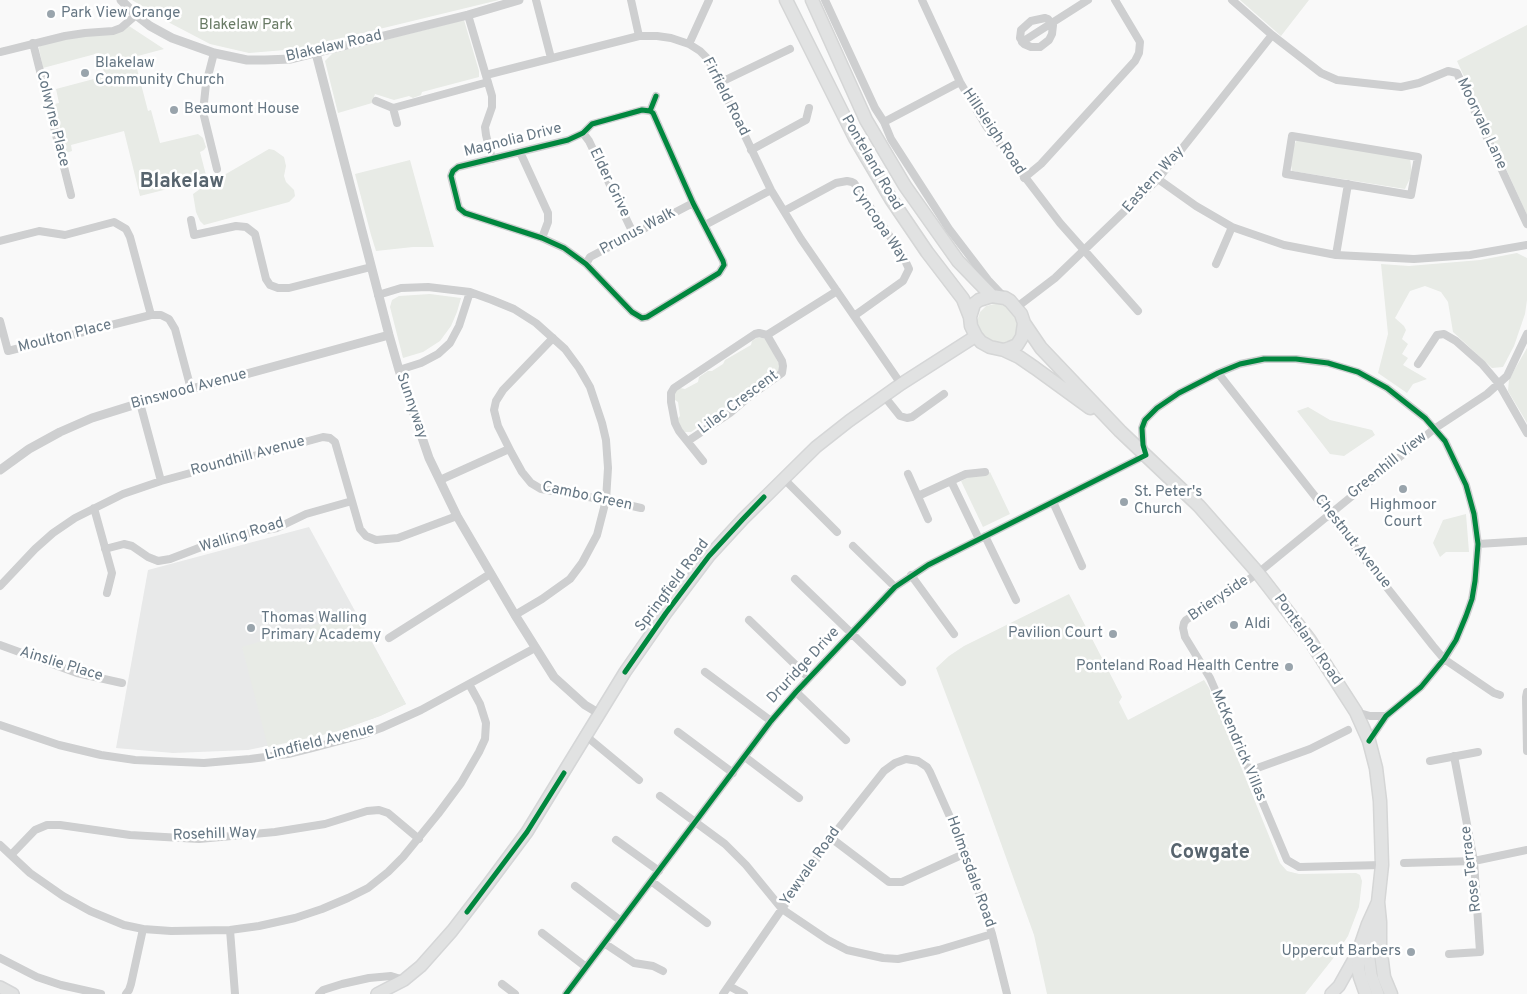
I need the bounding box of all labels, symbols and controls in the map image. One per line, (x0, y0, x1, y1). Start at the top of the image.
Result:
place label: Park View Grange (61, 5, 180, 23)
marker: Park View Grange (45, 8, 57, 20)
park label: Blakelaw Park (199, 17, 293, 35)
street label: Blakelaw Road (284, 27, 384, 67)
place label: Blakelaw Community Church (95, 55, 224, 90)
street label: Firfield Road (698, 55, 752, 139)
marker: Blakelaw Community Church (79, 67, 91, 79)
street label: Colwyne Place (31, 69, 73, 169)
street label: Moorvale Lane (1452, 75, 1510, 173)
street label: Hillsleigh Road (958, 85, 1028, 179)
place label: Beaumont House (184, 101, 299, 119)
marker: Beaumont House (168, 104, 180, 116)
street label: Ponteland Road (836, 112, 906, 214)
street label: Magnolia Drive (462, 120, 564, 162)
street label: Eastern Way (1119, 143, 1189, 217)
street label: Elder Grive (585, 146, 633, 220)
district label: Blakelaw (140, 171, 224, 195)
street label: Cyncopa Way (846, 183, 912, 267)
street label: Prunus Walk (597, 205, 679, 259)
street label: Moulton Place (16, 317, 114, 357)
street label: Binswood Avenue (129, 366, 249, 414)
street label: Lilac Crescent (696, 367, 782, 439)
street label: Sunnyway (391, 370, 431, 442)
street label: Greenhill View (1345, 429, 1431, 503)
street label: Roundhill Avenue (189, 433, 307, 481)
street label: Cambo Green (540, 479, 634, 515)
marker: Highmoor Court (1397, 483, 1409, 495)
place label: St. Peter's Church (1134, 484, 1202, 519)
street label: Chestnut Avenue (1310, 491, 1394, 593)
marker: St. Peter's Church (1118, 496, 1130, 508)
place label: Highmoor Court (1369, 497, 1437, 532)
street label: Walling Road (198, 515, 286, 557)
street label: Springfield Road (632, 536, 714, 636)
street label: Brieryside (1186, 572, 1252, 626)
street label: Ponteland Road (1269, 591, 1345, 689)
place label: Thomas Walling Primary Academy (261, 610, 381, 645)
place label: Aldi (1244, 616, 1270, 634)
marker: Aldi (1228, 619, 1240, 631)
marker: Thomas Walling Primary Academy (245, 622, 257, 634)
street label: Druridge Drive (764, 624, 844, 708)
place label: Pavilion Court (1008, 625, 1103, 643)
marker: Pavilion Court (1107, 628, 1119, 640)
street label: Ainslie Place (17, 644, 105, 686)
place label: Ponteland Road Health Centre (1076, 658, 1279, 676)
marker: Ponteland Road Health Centre (1283, 661, 1295, 673)
street label: McKendrick Villas (1206, 688, 1270, 804)
street label: Lindfield Avenue (263, 721, 377, 765)
street label: Holmesdale Road (942, 814, 998, 930)
street label: Yewvale Road (777, 824, 845, 910)
street label: Rosehill Way (172, 825, 258, 845)
street label: Rose Terrace (1458, 825, 1486, 913)
district label: Cowgate (1170, 842, 1250, 866)
place label: Uppercut Barbers (1281, 943, 1401, 961)
marker: Uppercut Barbers (1405, 946, 1417, 958)

